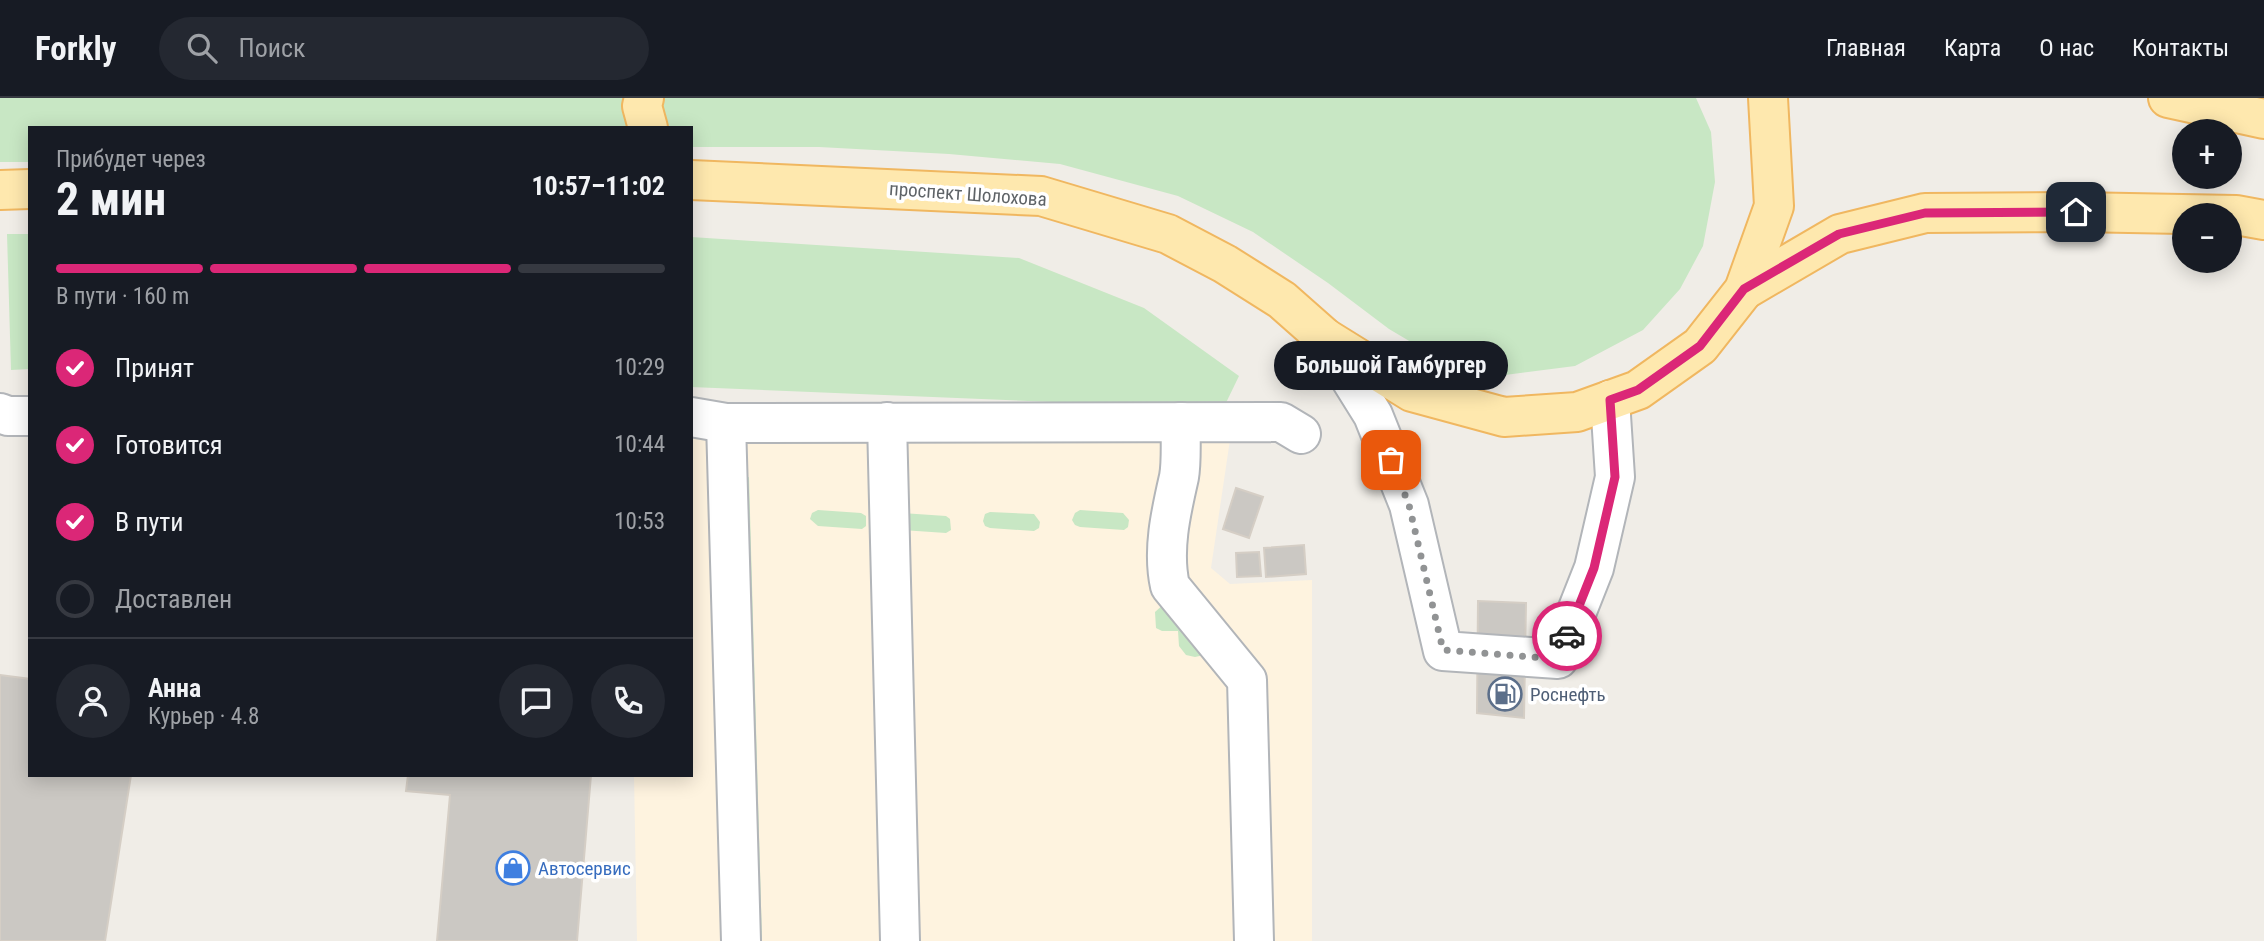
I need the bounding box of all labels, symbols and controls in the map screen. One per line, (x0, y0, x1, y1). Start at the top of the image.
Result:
search box (159, 17, 649, 80)
text: Forkly (35, 29, 117, 68)
icon: search (183, 29, 221, 67)
text: Поиск (239, 33, 305, 63)
text: Главная (1826, 34, 1906, 62)
text: Карта (1944, 34, 2001, 62)
text: О нас (2039, 34, 2094, 62)
text: Контакты (2132, 34, 2229, 62)
map controls (2172, 119, 2242, 273)
button: + (2172, 119, 2242, 189)
text: Прибудет через (56, 146, 206, 173)
text: 10:57–11:02 (531, 171, 665, 201)
text: 2 мин (56, 172, 166, 226)
street label: проспект Шолохова (888, 177, 1048, 211)
pin (2046, 182, 2106, 242)
icon: home (2057, 193, 2095, 231)
button: − (2172, 203, 2242, 273)
text: В пути · 160 m (56, 283, 189, 310)
callout: Большой Гамбургер (1274, 341, 1508, 390)
icon: check (56, 349, 94, 387)
text: Большой Гамбургер (1296, 352, 1486, 379)
text: Принят (115, 353, 194, 383)
text: 10:29 (614, 354, 665, 381)
icon: check (56, 426, 94, 464)
text: Готовится (115, 430, 223, 460)
pin (1361, 430, 1421, 490)
text: 10:44 (614, 431, 665, 458)
icon: bag (1372, 441, 1410, 479)
icon: check (56, 503, 94, 541)
text: В пути (115, 507, 184, 537)
text: 10:53 (614, 508, 665, 535)
text: Доставлен (115, 584, 232, 614)
courier (1532, 601, 1602, 671)
icon: car (1548, 617, 1586, 655)
button: person (56, 664, 130, 738)
button: chat (499, 664, 573, 738)
button: phone (591, 664, 665, 738)
text: Анна (148, 673, 201, 703)
fuel station icon: Роснефть (1486, 675, 1524, 713)
place label: Роснефть (1530, 683, 1606, 706)
text: Курьер · 4.8 (148, 703, 259, 730)
shop icon: Автосервис (494, 849, 532, 887)
place label: Автосервис (538, 857, 631, 880)

